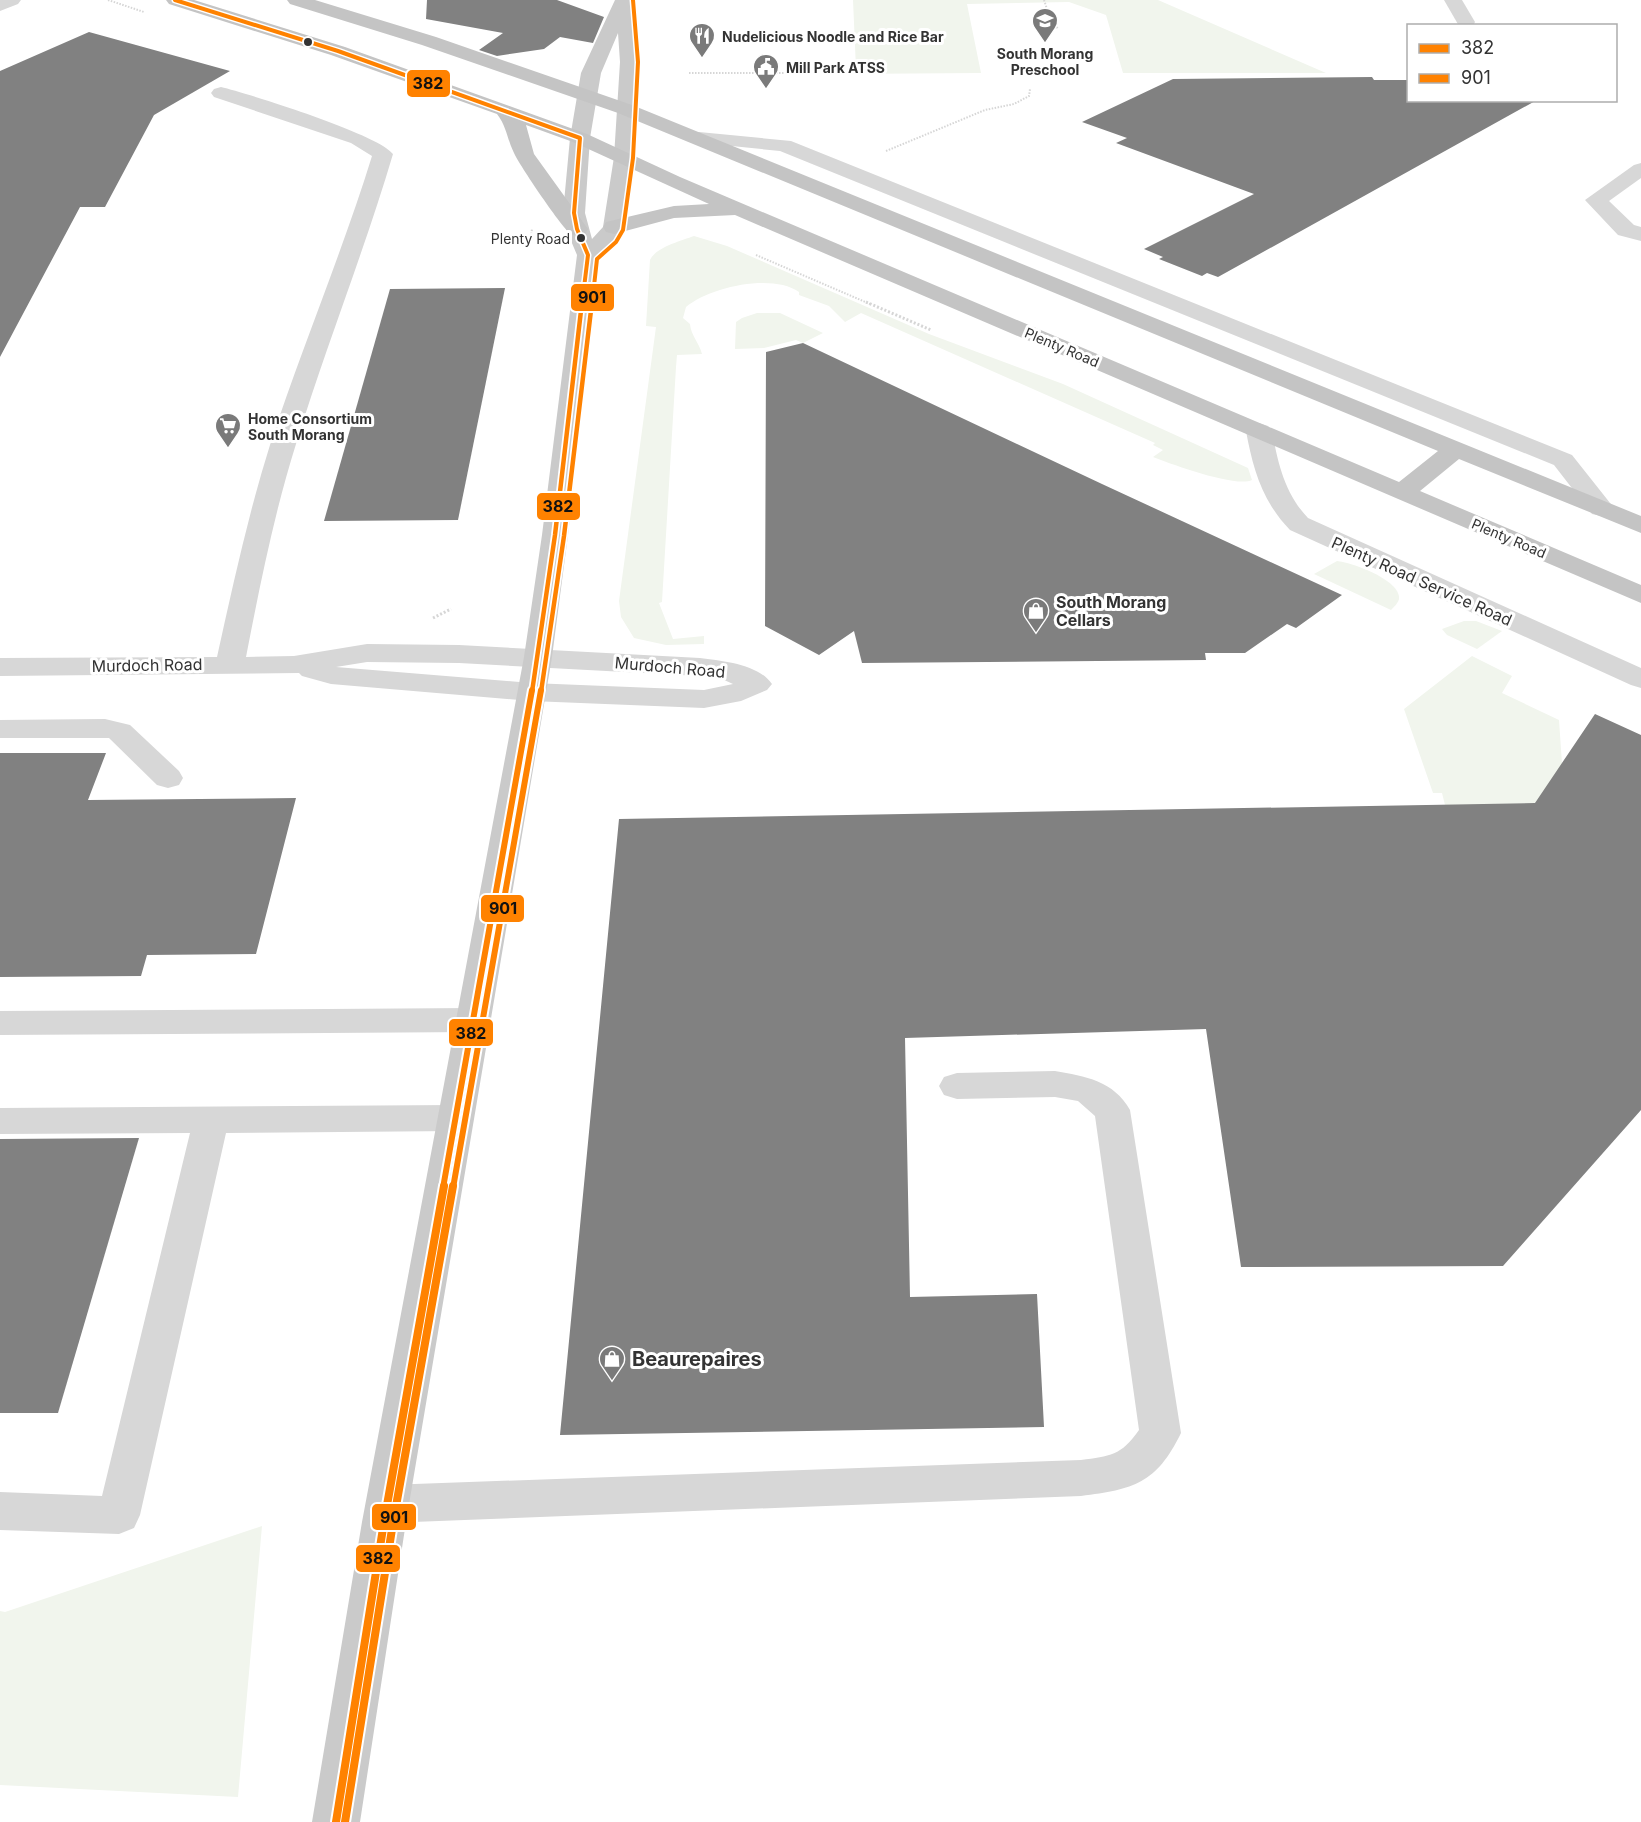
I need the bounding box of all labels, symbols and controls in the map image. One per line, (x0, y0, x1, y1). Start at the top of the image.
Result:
school or university icon: South Morang Preschool (1030, 6, 1060, 44)
restaurant icon: Nudelicious Noodle and Rice Bar (687, 21, 717, 59)
legend (1407, 24, 1617, 102)
place label: Nudelicious Noodle and Rice Bar (722, 28, 944, 45)
unlabelled marker (302, 36, 314, 48)
text: 382 (1461, 37, 1494, 58)
place label: South Morang Preschool (997, 45, 1093, 78)
public building icon: Mill Park ATSS (751, 52, 781, 90)
place label: Mill Park ATSS (786, 59, 885, 76)
text: 901 (1461, 67, 1491, 88)
line badge: 382 (406, 69, 451, 98)
text: 382 (413, 73, 443, 93)
place label: Plenty Road (491, 230, 570, 247)
marker: Plenty Road (575, 232, 587, 244)
line badge: 901 (570, 283, 615, 312)
text: 901 (578, 287, 606, 307)
street label: Plenty Road (1022, 324, 1102, 370)
place label: Home Consortium South Morang (248, 410, 372, 443)
supermarket icon: Home Consortium South Morang (213, 411, 243, 449)
line badge: 382 (536, 492, 581, 521)
text: 382 (543, 496, 573, 516)
street label: Plenty Road (1469, 515, 1549, 561)
street label: Plenty Road Service Road (1329, 532, 1515, 630)
place label: South Morang Cellars (1056, 592, 1166, 630)
shop icon: South Morang Cellars (1021, 596, 1051, 634)
street label: Murdoch Road (614, 652, 726, 682)
street label: Murdoch Road (91, 654, 203, 676)
line badge: 901 (480, 894, 525, 923)
text: 901 (489, 898, 517, 918)
line badge: 382 (448, 1018, 494, 1047)
text: 382 (456, 1023, 486, 1043)
shop icon: Beaurepaires (597, 1344, 627, 1382)
place label: Beaurepaires (632, 1347, 762, 1371)
line badge: 901 (371, 1503, 417, 1531)
text: 901 (380, 1507, 408, 1527)
line badge: 382 (355, 1544, 401, 1573)
text: 382 (363, 1548, 393, 1568)

